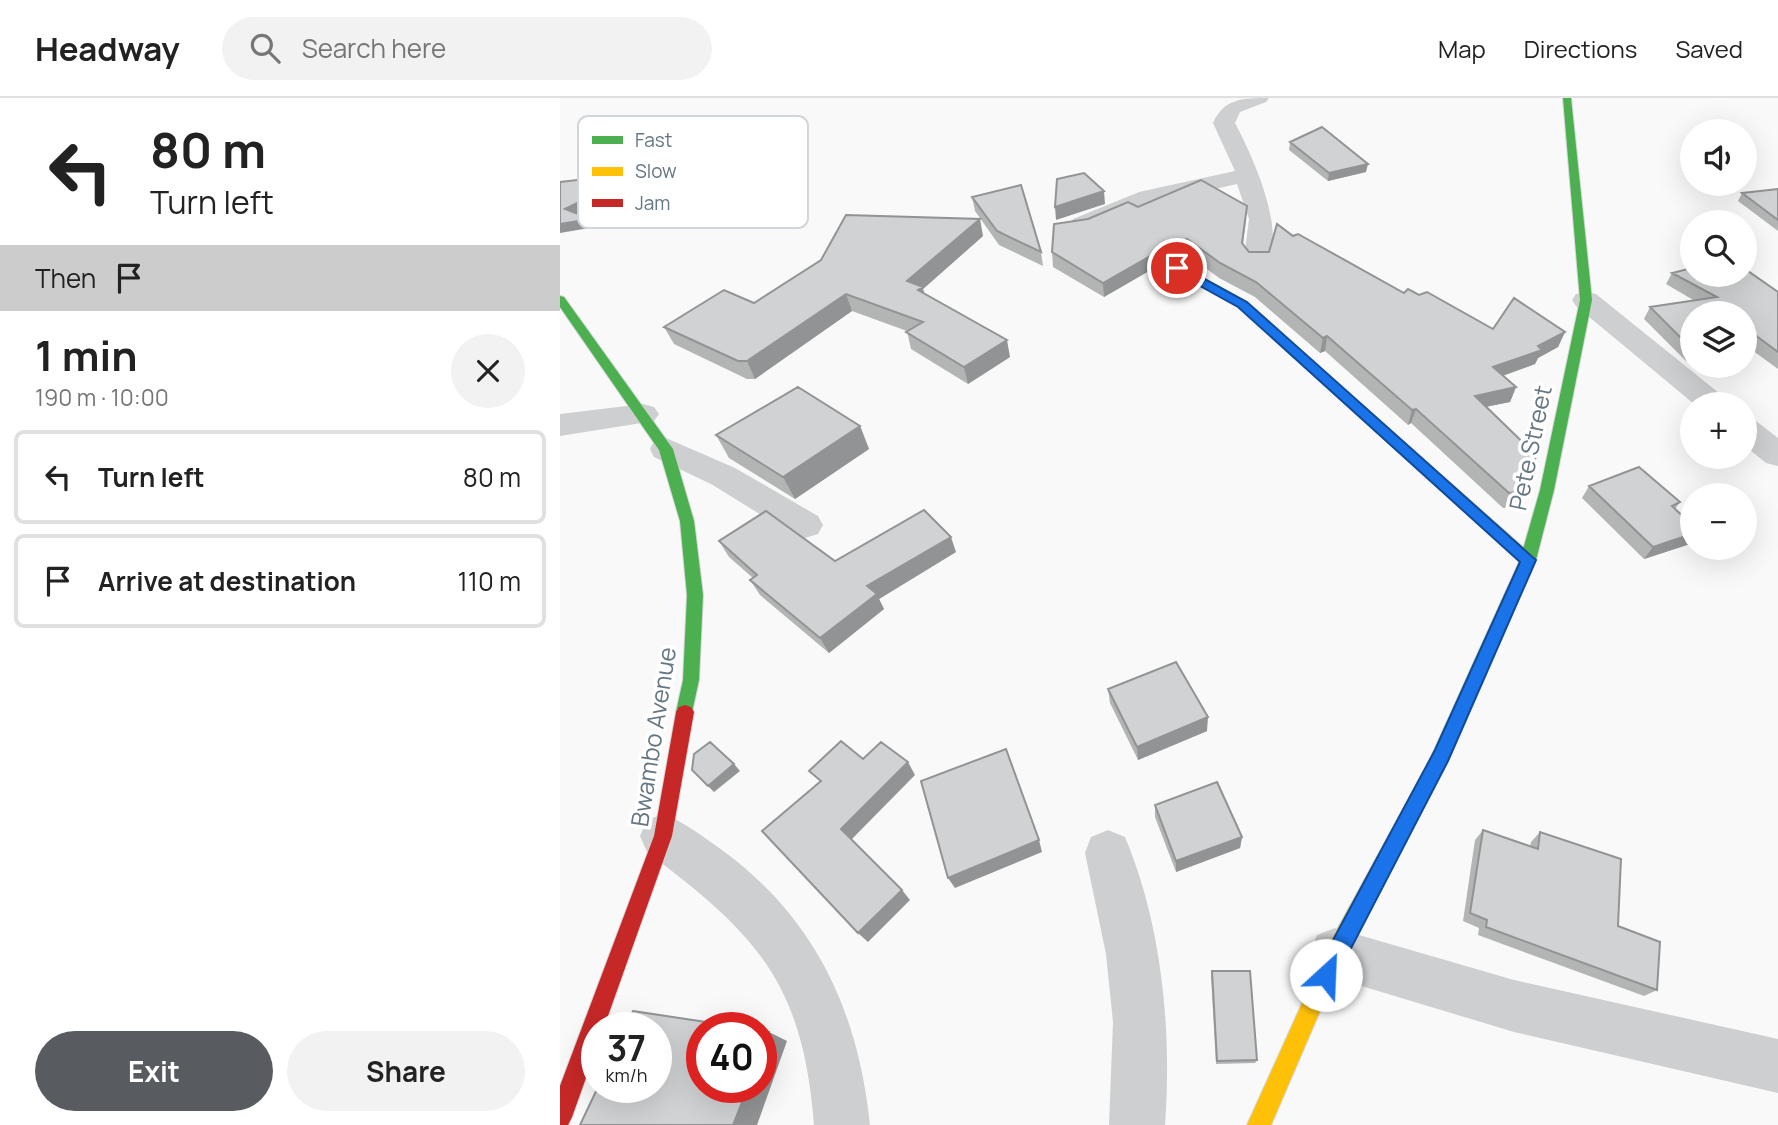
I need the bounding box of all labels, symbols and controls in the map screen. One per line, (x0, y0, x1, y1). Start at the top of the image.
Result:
search box (222, 17, 712, 80)
text: Headway (35, 26, 180, 71)
icon: search (246, 29, 284, 67)
text: Search here (302, 30, 446, 66)
text: Map (1438, 32, 1486, 65)
text: Directions (1524, 32, 1637, 65)
text: Saved (1675, 32, 1743, 65)
text: 80 m (150, 116, 266, 183)
legend (578, 116, 808, 228)
map controls (1680, 119, 1757, 560)
button: sound (1680, 119, 1757, 196)
icon: left (35, 126, 126, 217)
text: Fast (635, 127, 672, 153)
text: Slow (635, 158, 677, 184)
text: Turn left (150, 180, 274, 224)
text: Jam (635, 190, 670, 216)
button: search (1680, 210, 1757, 287)
pin (1147, 238, 1207, 298)
icon: arrive (1158, 249, 1196, 287)
icon: arrive (110, 259, 148, 297)
text: Then (35, 260, 96, 296)
button: layers (1680, 301, 1757, 378)
text: 1 min (35, 326, 138, 384)
button: close (451, 334, 525, 408)
text: 190 m · 10:00 (35, 381, 169, 413)
street label: Pete Street (1500, 382, 1559, 513)
button: + (1680, 392, 1757, 469)
icon: left (39, 458, 77, 496)
text: Turn left (98, 459, 205, 495)
text: 80 m (463, 459, 521, 495)
button: − (1680, 483, 1757, 560)
icon: arrive (39, 562, 77, 600)
text: Arrive at destination (98, 563, 356, 599)
text: 110 m (458, 563, 521, 599)
street label: Bwambo Avenue (622, 645, 683, 829)
position arrow (1289, 938, 1363, 1012)
speed limit sign: 40 (686, 1012, 777, 1103)
text: 37 (607, 1024, 646, 1072)
button: Exit (35, 1031, 273, 1111)
button: Share (287, 1031, 525, 1111)
text: km/h (606, 1063, 647, 1087)

